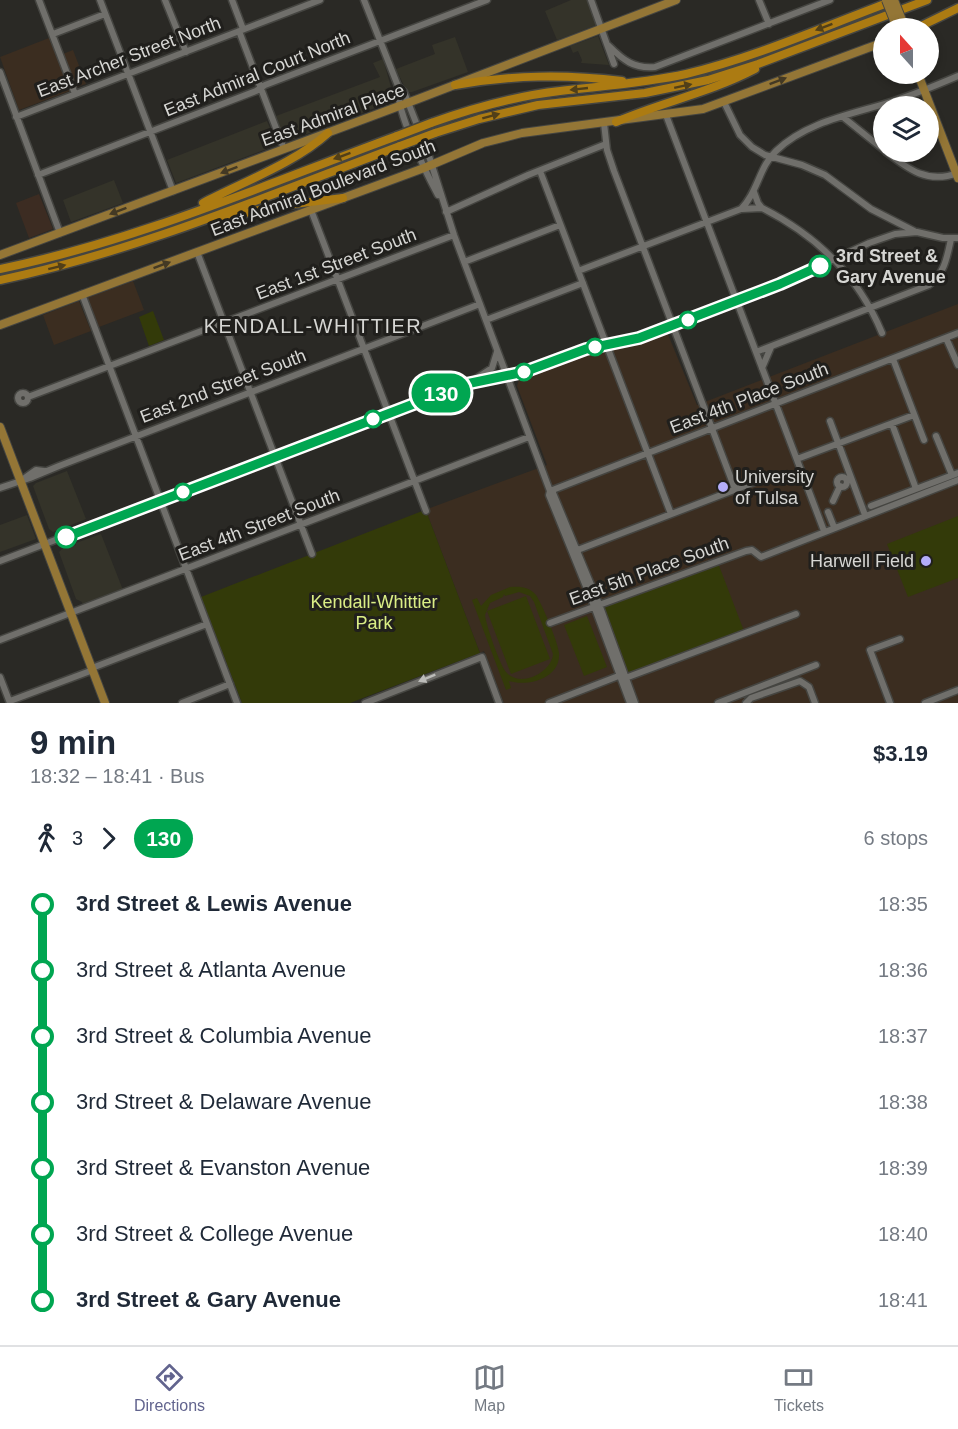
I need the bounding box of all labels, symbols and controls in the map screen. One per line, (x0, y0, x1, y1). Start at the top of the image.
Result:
street label: East Archer Street North (34, 13, 224, 101)
north arrow (873, 18, 939, 84)
map controls (873, 18, 939, 162)
one-way arrow (815, 23, 833, 32)
street label: East Admiral Court North (161, 27, 353, 121)
one-way arrow (769, 76, 787, 86)
street label: East Admiral Place (259, 80, 407, 150)
one-way arrow (674, 80, 692, 90)
one-way arrow (570, 84, 589, 94)
button: layers (873, 96, 939, 162)
one-way arrow (481, 110, 500, 120)
street label: East Admiral Boulevard South (208, 136, 438, 240)
one-way arrow (333, 152, 351, 161)
one-way arrow (220, 165, 238, 175)
one-way arrow (109, 206, 127, 216)
street label: East 1st Street South (253, 224, 419, 304)
place label: 3rd Street & Gary Avenue (836, 246, 946, 287)
marker: 3rd Street & Gary Avenue (809, 255, 831, 277)
one-way arrow (154, 260, 172, 270)
one-way arrow (48, 262, 66, 272)
unlabelled marker (679, 311, 697, 329)
district label: KENDALL-WHITTIER (204, 315, 422, 337)
unlabelled marker (586, 338, 604, 356)
street label: East 2nd Street South (137, 345, 309, 427)
street label: East 4th Place South (667, 359, 831, 437)
unlabelled marker (515, 363, 533, 381)
line badge: 130 (406, 374, 476, 412)
text: 130 (423, 382, 459, 405)
unlabelled marker (364, 410, 382, 428)
place label: University of Tulsa (735, 467, 814, 508)
marker: University of Tulsa (716, 480, 730, 494)
unlabelled marker (174, 483, 192, 501)
street label: East 4th Street South (176, 485, 342, 565)
unlabelled marker (55, 526, 77, 548)
street label: East 5th Place South (567, 533, 731, 609)
place label: Harwell Field (810, 551, 914, 571)
marker: Harwell Field (919, 554, 933, 568)
park label: Kendall-Whittier Park (310, 592, 438, 633)
one-way arrow (418, 674, 436, 684)
text: 9 min (30, 724, 116, 761)
text: $3.19 (873, 741, 928, 766)
text: 18:32 – 18:41 · Bus (30, 765, 205, 787)
icon: walk (30, 822, 63, 855)
icon: forward (92, 822, 125, 855)
text: 3 (72, 827, 83, 849)
text: 130 (146, 827, 181, 850)
text: 6 stops (864, 827, 928, 849)
text: 3rd Street & Lewis Avenue (76, 891, 352, 916)
text: 18:35 (878, 893, 928, 915)
text: 3rd Street & Atlanta Avenue (76, 957, 346, 982)
text: 18:36 (878, 959, 928, 981)
text: 3rd Street & Columbia Avenue (76, 1023, 372, 1048)
text: 18:37 (878, 1025, 928, 1047)
text: 3rd Street & Delaware Avenue (76, 1089, 372, 1114)
text: 18:38 (878, 1091, 928, 1113)
text: 3rd Street & Evanston Avenue (76, 1155, 370, 1180)
text: 18:39 (878, 1157, 928, 1179)
text: 3rd Street & College Avenue (76, 1221, 353, 1246)
text: 18:40 (878, 1223, 928, 1245)
text: 3rd Street & Gary Avenue (76, 1287, 341, 1312)
text: 18:41 (878, 1289, 928, 1311)
tab: Directions (134, 1361, 205, 1415)
tab: Map (473, 1361, 506, 1415)
tab: Tickets (774, 1361, 824, 1415)

